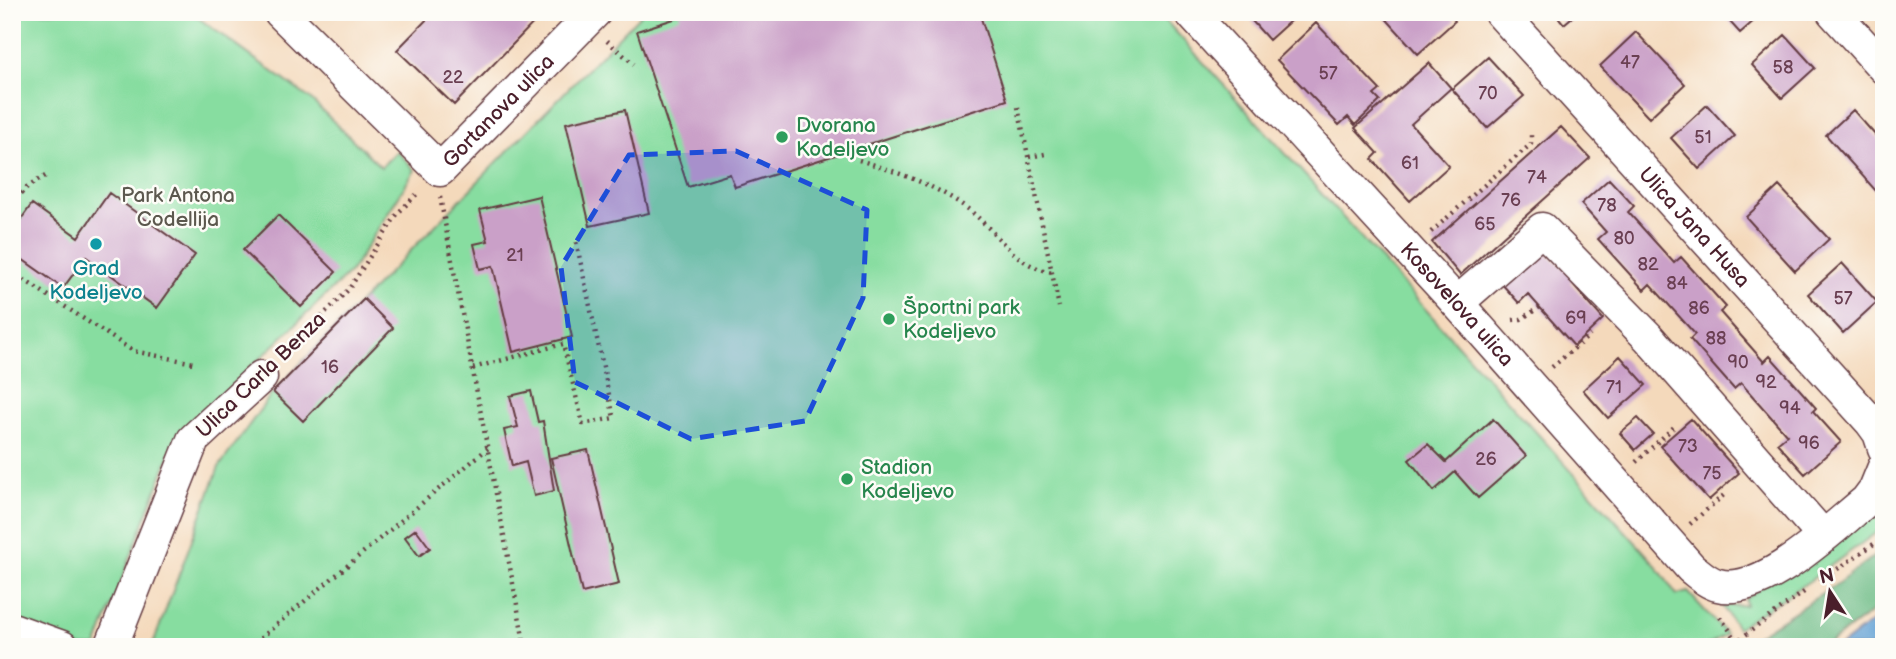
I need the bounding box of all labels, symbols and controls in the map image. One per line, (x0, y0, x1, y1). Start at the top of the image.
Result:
street label: Gortanova ulica (437, 49, 559, 172)
house number: 47 (1620, 52, 1640, 73)
house number: 58 (1773, 57, 1793, 78)
house number: 57 (1318, 63, 1338, 84)
house number: 22 (442, 67, 464, 88)
house number: 70 (1478, 83, 1498, 104)
place label: Dvorana Kodeljevo (796, 113, 890, 162)
house number: 51 (1694, 127, 1712, 148)
marker: Dvorana Kodeljevo (774, 129, 790, 145)
house number: 61 (1401, 153, 1419, 174)
street label: Ulica Jana Husa (1634, 162, 1755, 292)
house number: 74 (1527, 167, 1547, 188)
park label: Park Antona Codellija (121, 183, 235, 232)
house number: 76 (1501, 190, 1521, 211)
house number: 78 (1597, 195, 1617, 216)
house number: 65 (1474, 214, 1496, 235)
house number: 80 (1613, 228, 1635, 249)
marker: Grad Kodeljevo (88, 236, 104, 252)
street label: Kosovelova ulica (1395, 237, 1519, 371)
house number: 21 (506, 245, 524, 266)
house number: 82 (1637, 254, 1659, 275)
place label: Grad Kodeljevo (49, 256, 143, 305)
house number: 84 (1666, 273, 1688, 294)
house number: 57 (1833, 288, 1853, 309)
place label: Športni park Kodeljevo (903, 295, 1020, 344)
house number: 86 (1688, 298, 1710, 319)
street label: Ulica Carla Benza (191, 307, 331, 443)
house number: 69 (1565, 308, 1587, 329)
marker: Športni park Kodeljevo (881, 311, 897, 327)
house number: 88 (1706, 328, 1727, 349)
house number: 90 (1728, 352, 1749, 373)
house number: 16 (321, 357, 339, 378)
house number: 92 (1755, 372, 1777, 393)
house number: 71 (1606, 377, 1622, 398)
house number: 94 (1779, 398, 1801, 419)
house number: 96 (1798, 433, 1820, 454)
house number: 73 (1678, 436, 1698, 457)
house number: 26 (1475, 449, 1497, 470)
place label: Stadion Kodeljevo (861, 455, 955, 504)
house number: 75 (1702, 463, 1722, 484)
marker: Stadion Kodeljevo (839, 471, 855, 487)
north arrow (1794, 558, 1864, 628)
text: N (1817, 564, 1836, 590)

